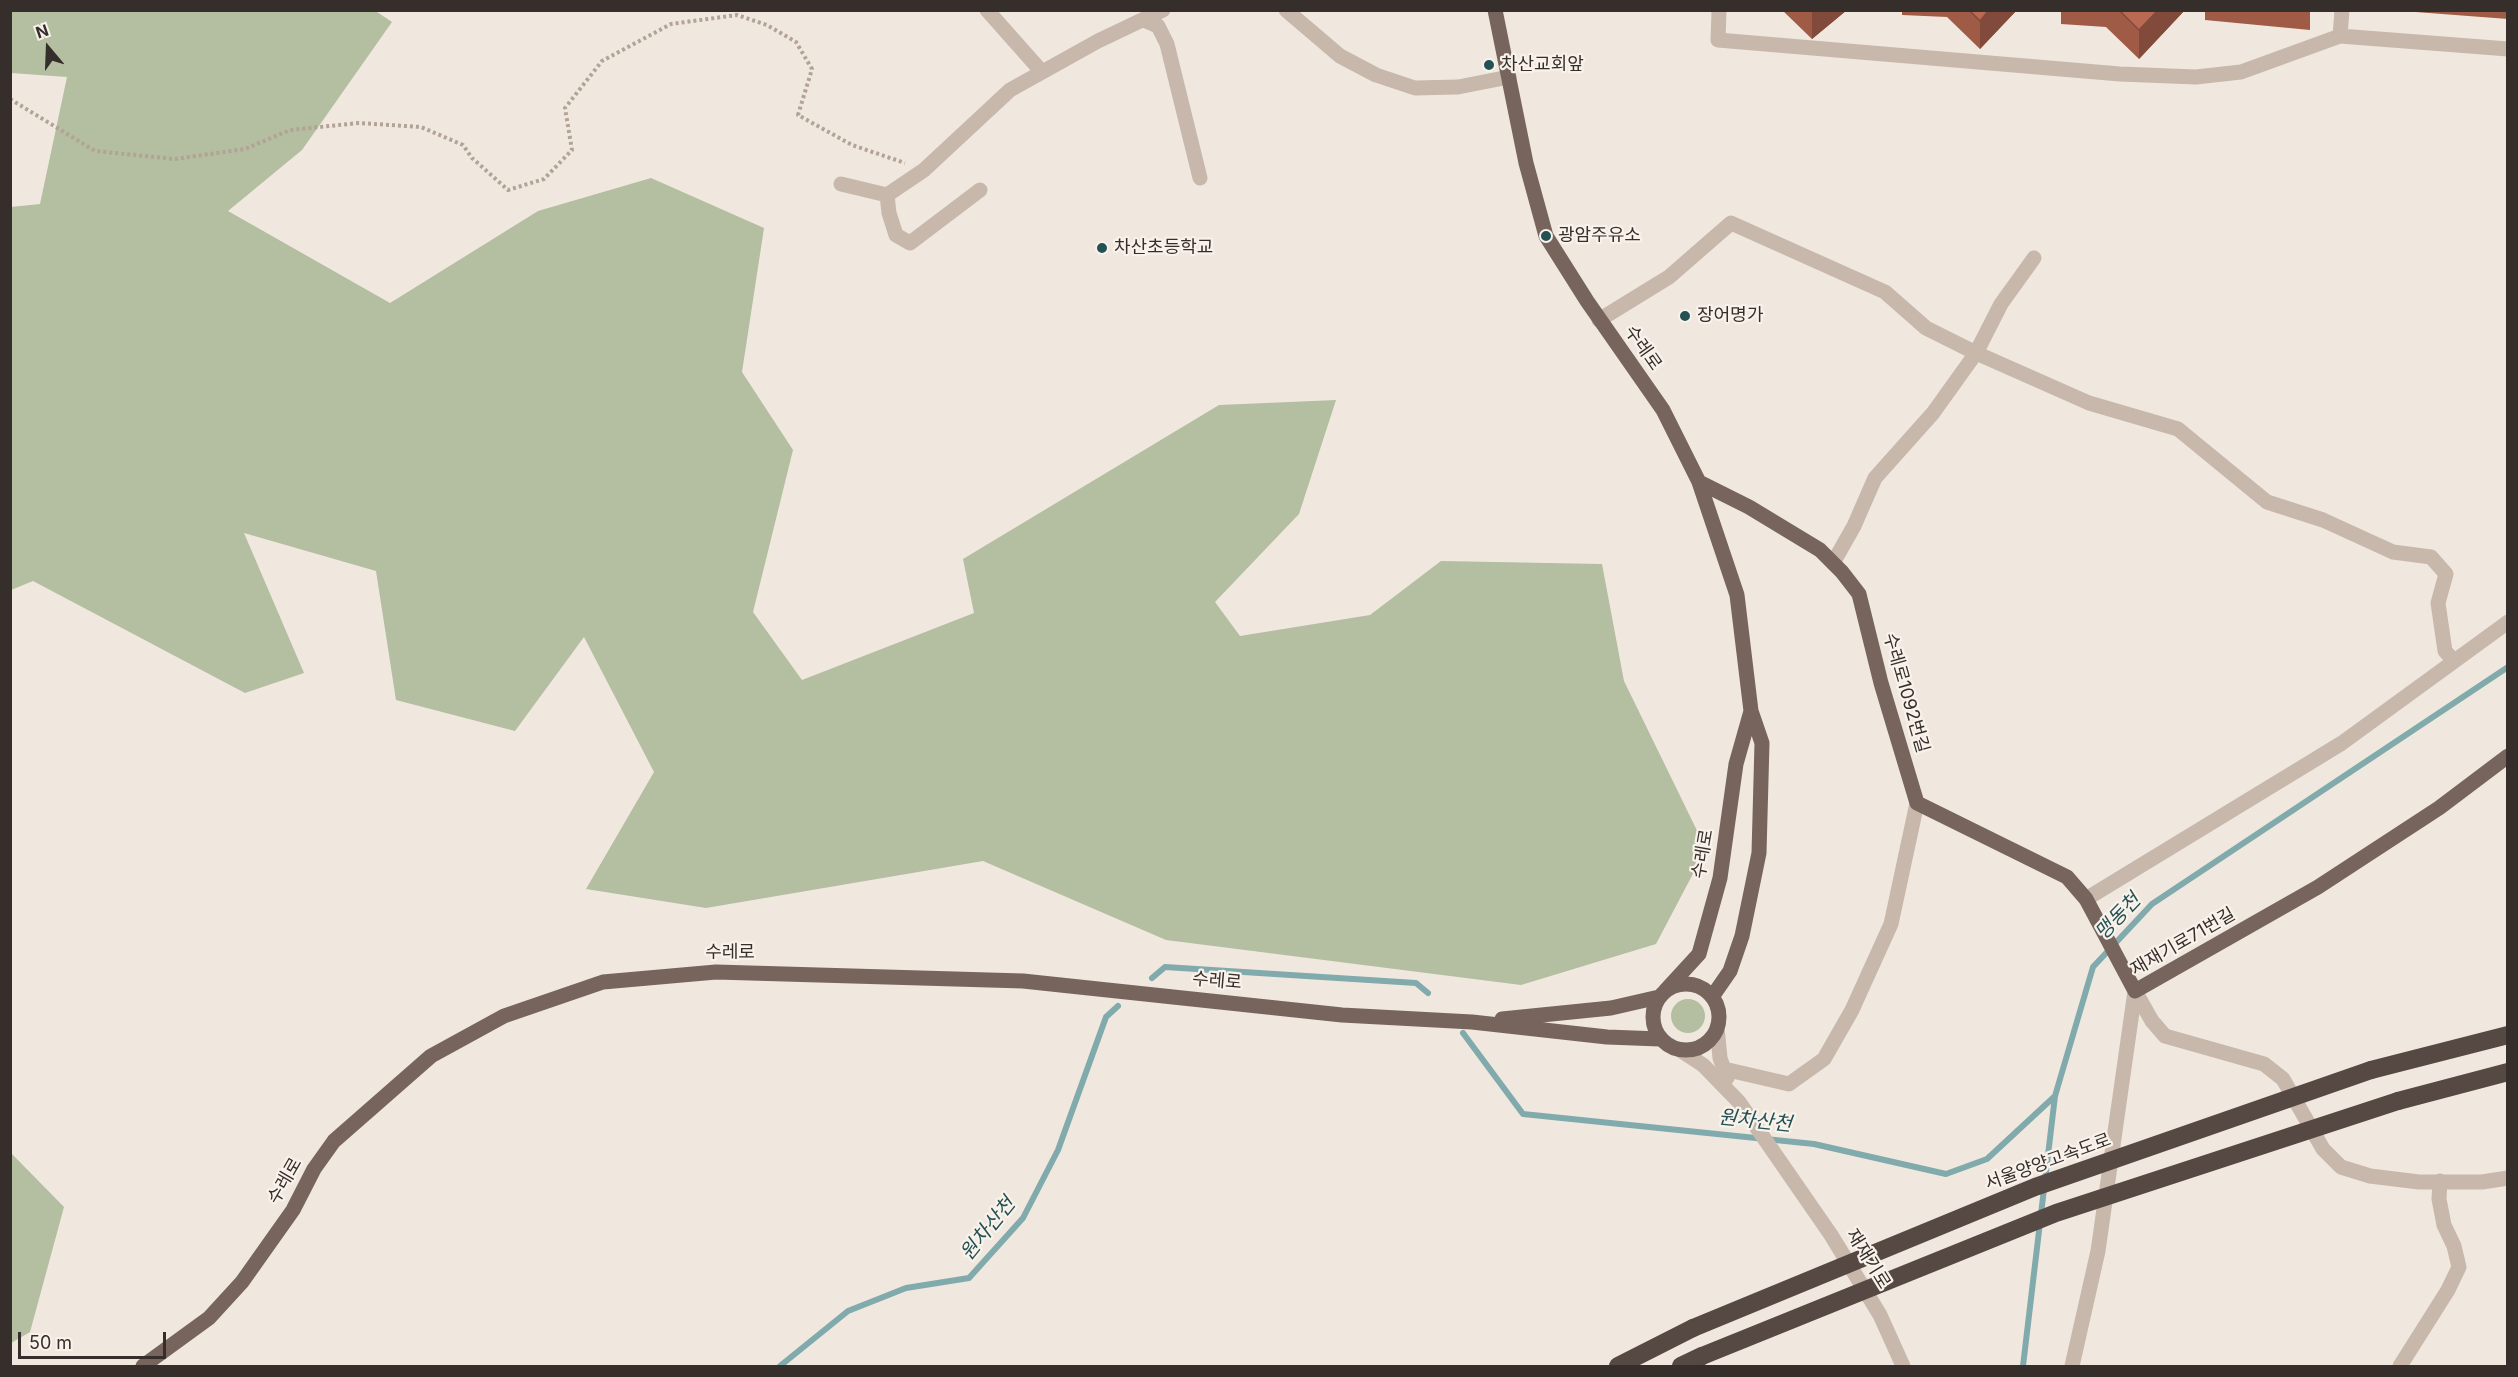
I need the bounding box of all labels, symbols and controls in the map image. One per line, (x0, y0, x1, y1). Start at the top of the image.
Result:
north arrow (18, 18, 78, 78)
text: N (33, 20, 51, 42)
place label: 차산교회앞 (1501, 54, 1584, 76)
marker: 차산교회앞 (1482, 58, 1496, 72)
place label: 광암주유소 (1558, 225, 1641, 247)
marker: 광암주유소 (1539, 229, 1553, 243)
place label: 차산초등학교 (1114, 237, 1213, 259)
marker: 차산초등학교 (1095, 241, 1109, 255)
place label: 장어명가 (1697, 305, 1763, 327)
marker: 장어명가 (1678, 309, 1692, 323)
street label: 수레로 (1620, 321, 1666, 375)
street label: 수레로1092번길 (1879, 631, 1933, 755)
street label: 수레로 (1688, 828, 1718, 880)
water label: 맹동천 (2090, 889, 2146, 945)
street label: 재재기로71번길 (2127, 903, 2239, 981)
street label: 수레로 (705, 942, 755, 964)
street label: 수레로 (1191, 968, 1243, 994)
water label: 원차산천 (1717, 1105, 1793, 1137)
street label: 서울양양고속도로 (1982, 1129, 2114, 1195)
street label: 수레로 (263, 1154, 307, 1208)
water label: 원차산천 (956, 1193, 1020, 1265)
street label: 재재기로 (1841, 1225, 1895, 1293)
scale bar (21, 1320, 170, 1358)
text: 50 m (29, 1332, 72, 1353)

